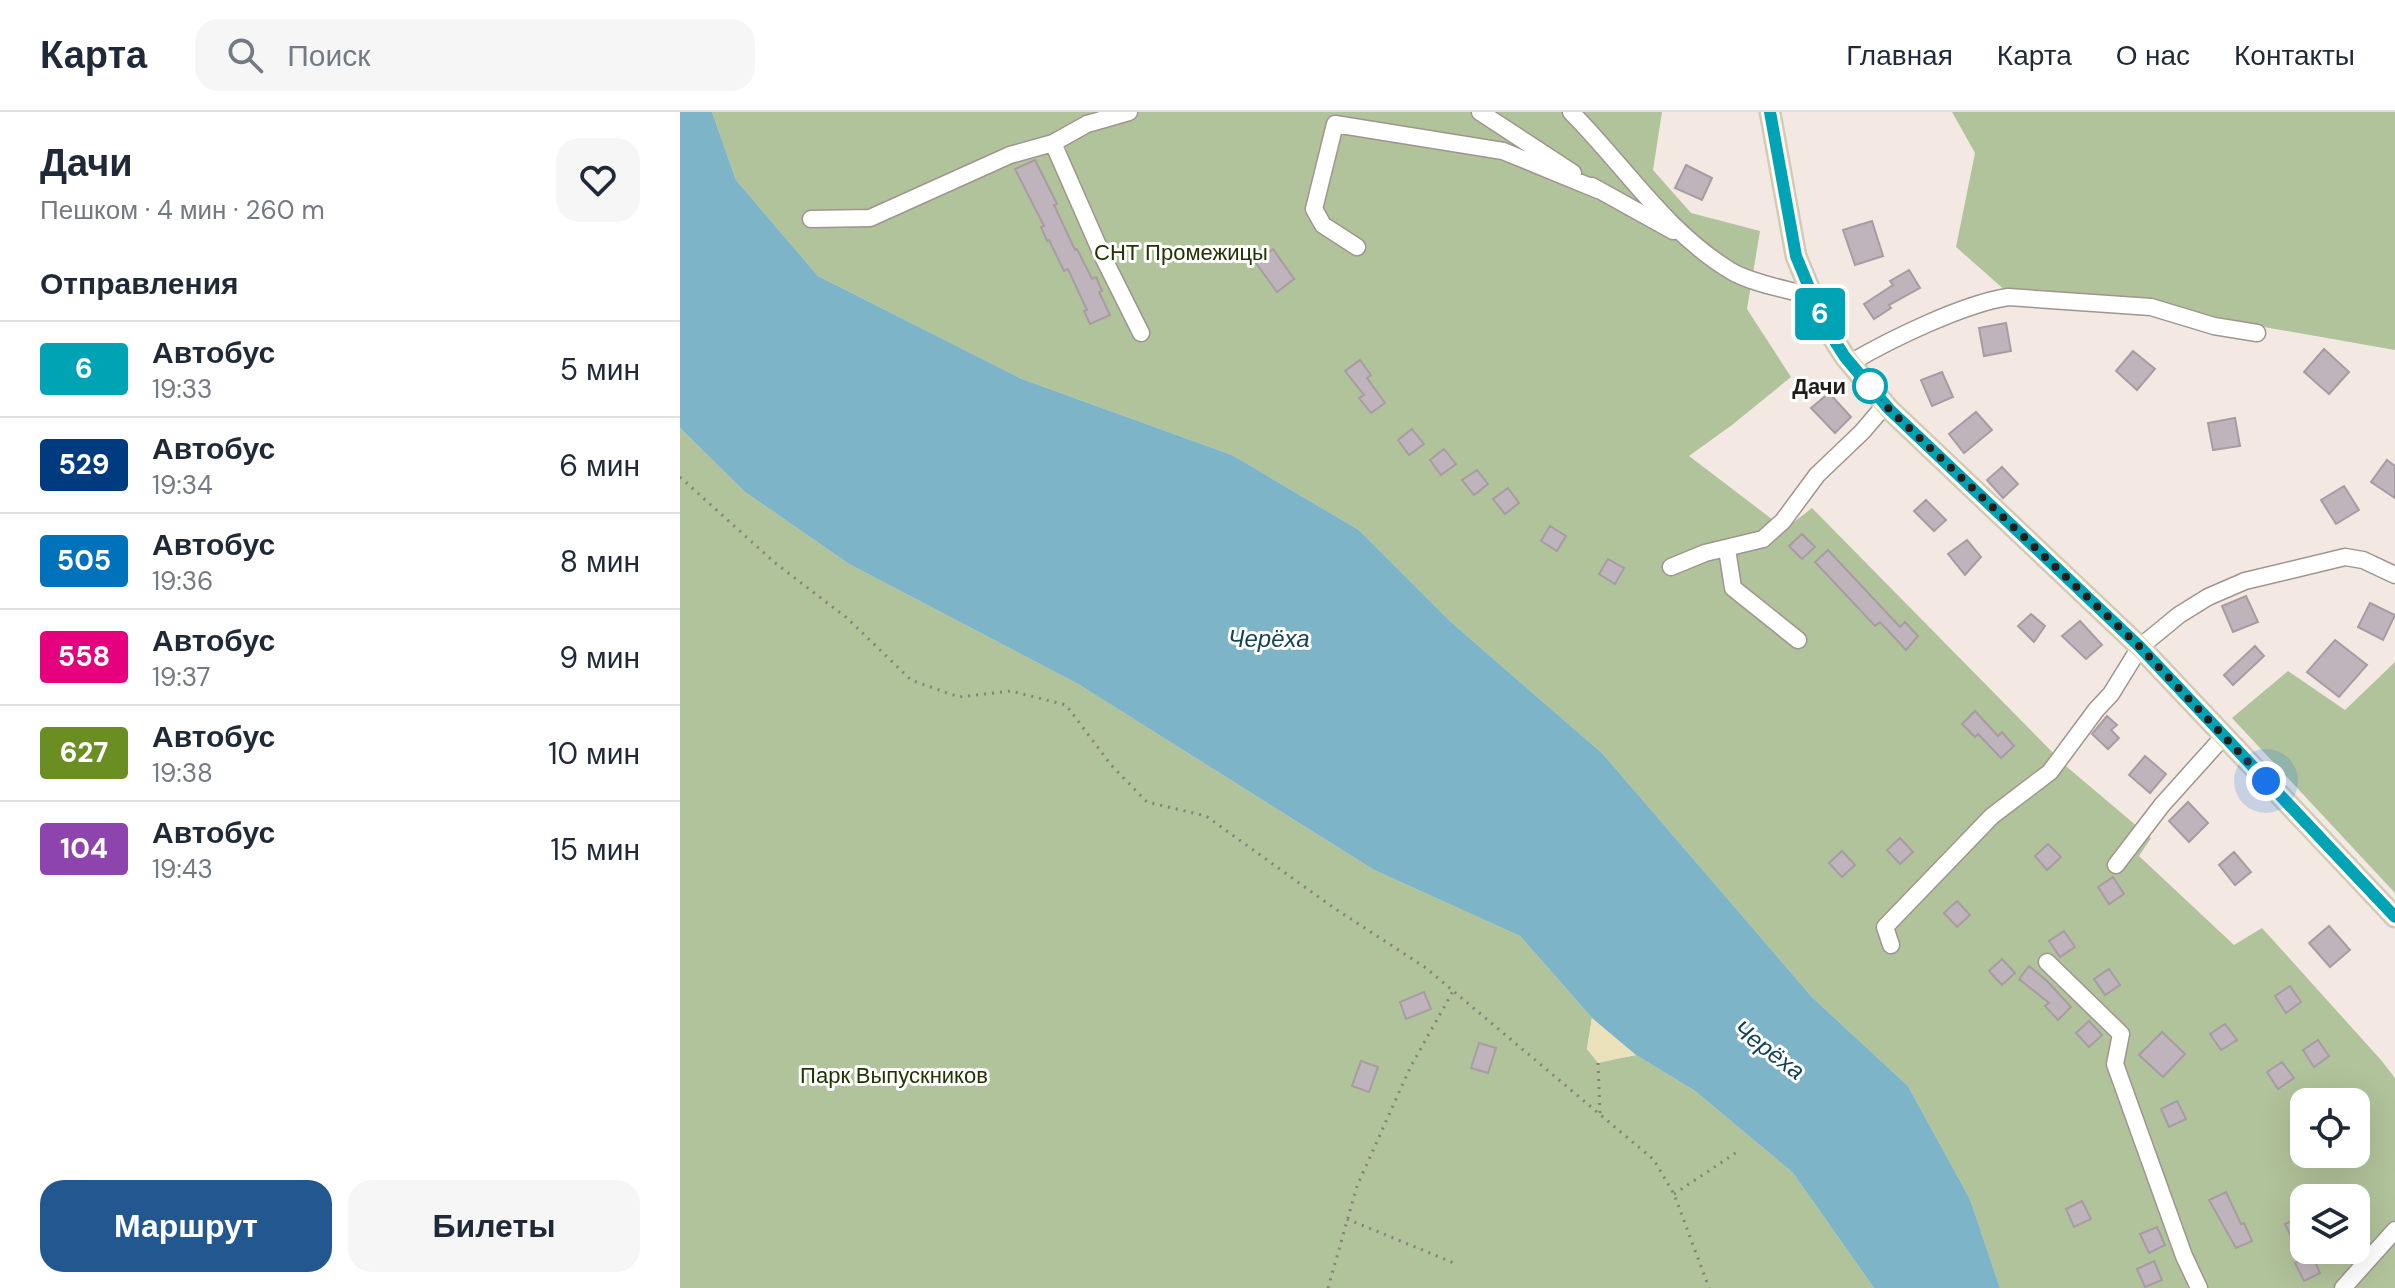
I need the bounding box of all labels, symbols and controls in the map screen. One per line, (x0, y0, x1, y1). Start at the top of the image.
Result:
search box (195, 19, 755, 91)
text: Карта (40, 30, 147, 80)
icon: search (223, 33, 267, 77)
text: Поиск (287, 36, 370, 75)
text: Главная (1846, 37, 1953, 74)
text: Карта (1997, 37, 2072, 74)
text: О нас (2116, 37, 2190, 74)
text: Контакты (2234, 37, 2355, 74)
text: Дачи (40, 138, 133, 188)
button: heart (556, 138, 640, 222)
text: Пешком · 4 мин · 260 m (40, 193, 325, 227)
park label: СНТ Промежицы (1094, 238, 1268, 267)
text: Отправления (40, 264, 239, 303)
line badge: 6 (1794, 288, 1846, 340)
text: 6 (1811, 295, 1829, 332)
text: Автобус (152, 333, 275, 372)
text: 6 (75, 350, 93, 387)
text: 5 мин (560, 350, 640, 389)
marker: Дачи (1853, 369, 1887, 403)
text: 19:33 (152, 372, 212, 406)
place label: Дачи (1792, 372, 1846, 401)
text: Автобус (152, 429, 275, 468)
text: 529 (58, 446, 110, 483)
text: 6 мин (559, 446, 640, 485)
text: 19:34 (152, 468, 213, 502)
text: Автобус (152, 525, 275, 564)
text: 505 (57, 542, 111, 579)
text: 8 мин (560, 542, 640, 581)
text: 19:36 (152, 564, 213, 598)
text: Автобус (152, 621, 275, 660)
water label: Черёха (1228, 623, 1310, 654)
text: 558 (58, 638, 110, 675)
text: 9 мин (559, 638, 640, 677)
text: 19:37 (152, 660, 211, 694)
text: Автобус (152, 717, 275, 756)
text: 627 (60, 734, 108, 771)
text: 10 мин (548, 734, 640, 773)
text: 19:38 (152, 756, 213, 790)
your location (2246, 761, 2286, 801)
text: Автобус (152, 813, 275, 852)
text: 104 (60, 830, 108, 867)
text: 15 мин (550, 830, 640, 869)
text: 19:43 (152, 852, 213, 886)
water label: Черёха (1728, 1013, 1811, 1086)
park label: Парк Выпускников (800, 1061, 988, 1090)
map controls (2290, 1088, 2370, 1264)
button: locate (2290, 1088, 2370, 1168)
button: Маршрут (40, 1180, 332, 1272)
button: Билеты (348, 1180, 640, 1272)
button: layers (2290, 1184, 2370, 1264)

